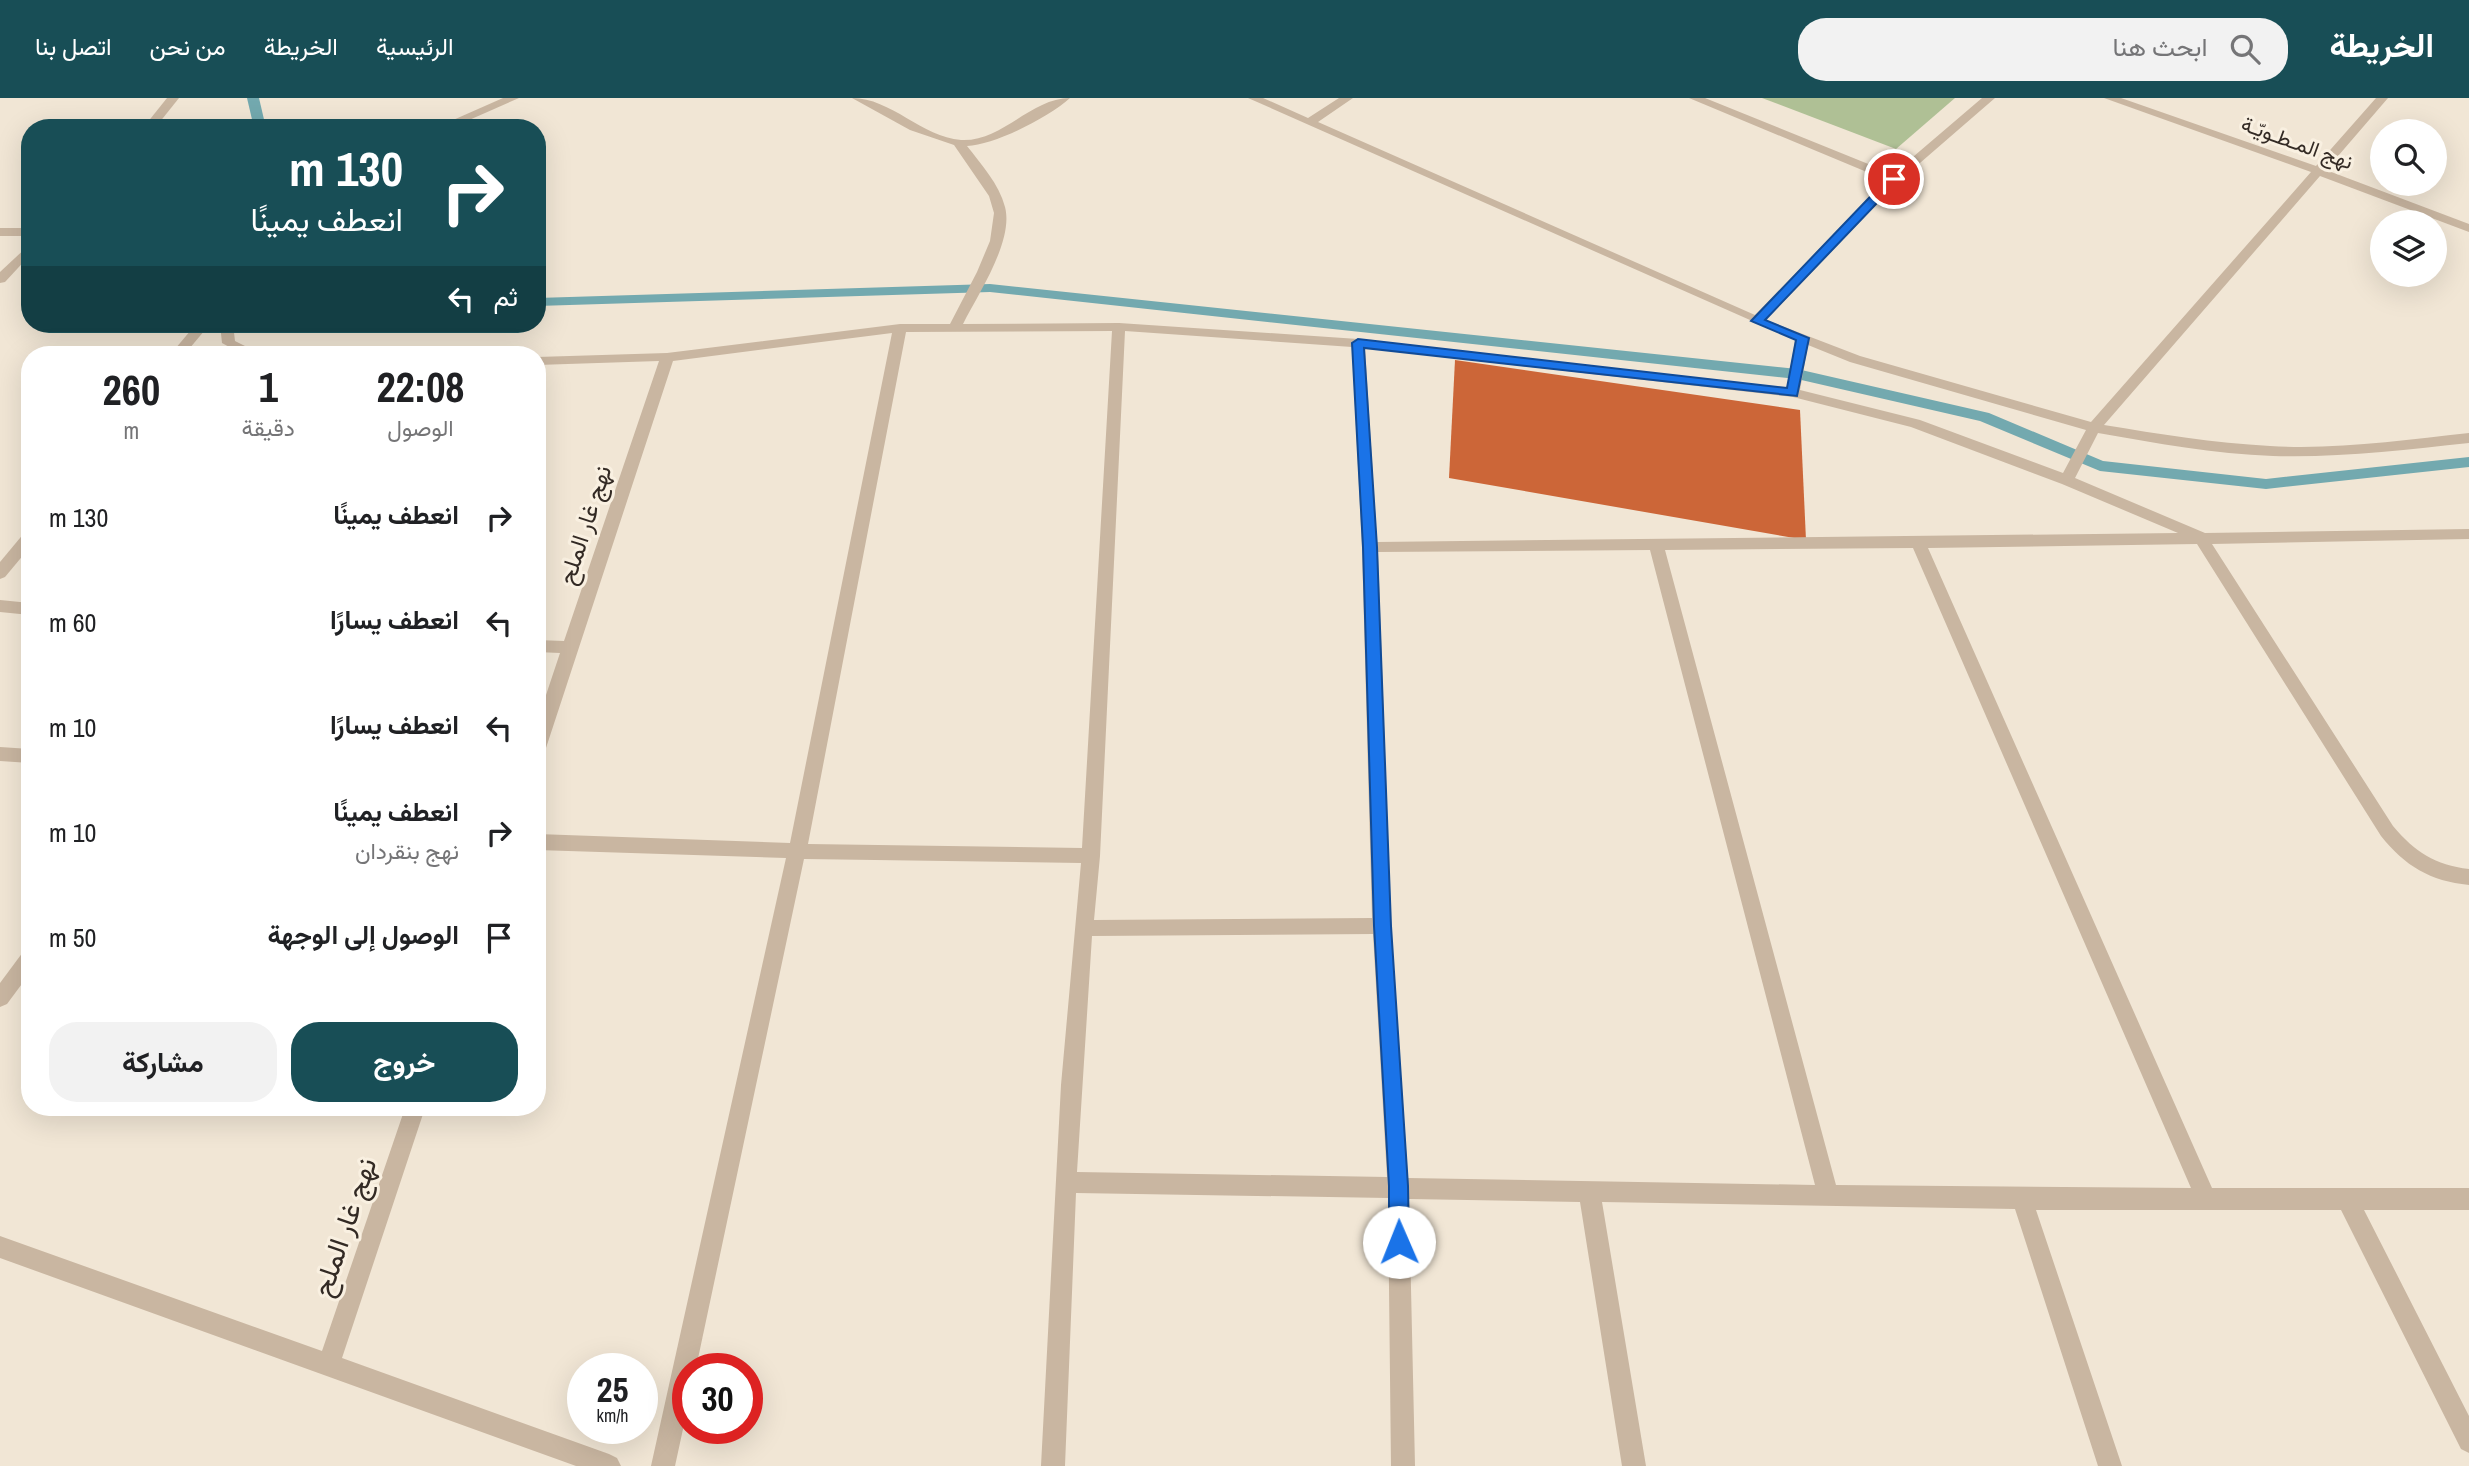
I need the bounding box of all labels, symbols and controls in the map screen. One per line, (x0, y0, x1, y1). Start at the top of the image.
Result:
search box (1798, 18, 2288, 81)
text: الخريطة (2330, 23, 2434, 67)
text: ابحث هنا (2112, 29, 2208, 64)
text: اتصل بنا (35, 30, 112, 62)
text: من نحن (150, 30, 226, 62)
text: الخريطة (264, 30, 338, 62)
text: الرئيسية (376, 30, 453, 62)
icon: search (2226, 30, 2264, 68)
street label: نهج المـطـويّـة (2237, 109, 2357, 176)
map controls (2370, 119, 2447, 287)
button: search (2370, 119, 2447, 196)
text: 130 m (289, 135, 403, 201)
icon: right (427, 147, 518, 238)
pin (1864, 149, 1924, 209)
icon: arrive (1875, 160, 1913, 198)
text: انعطف يمينًا (250, 198, 403, 241)
button: layers (2370, 210, 2447, 287)
text: ثم (494, 279, 518, 314)
icon: left (442, 280, 480, 318)
text: 1 (259, 359, 278, 415)
text: 22:08 (376, 359, 464, 415)
text: 260 (103, 362, 160, 418)
text: دقيقة (242, 412, 295, 443)
text: الوصول (387, 412, 454, 443)
text: m (123, 415, 139, 446)
street label: نهج غار الملح (550, 461, 620, 589)
text: انعطف يمينًا (333, 497, 459, 532)
icon: right (480, 499, 518, 537)
text: 130 m (49, 500, 108, 535)
text: انعطف يسارًا (330, 602, 459, 637)
icon: left (480, 604, 518, 642)
text: 60 m (49, 605, 96, 640)
text: انعطف يسارًا (330, 707, 459, 742)
icon: left (480, 709, 518, 747)
text: 10 m (49, 710, 96, 745)
text: انعطف يمينًا (333, 794, 459, 829)
icon: right (480, 814, 518, 852)
text: 10 m (49, 815, 96, 850)
text: نهج بنقردان (355, 835, 459, 866)
text: الوصول إلى الوجهة (267, 917, 459, 952)
icon: arrive (480, 919, 518, 957)
text: 50 m (49, 920, 96, 955)
button: مشاركة (49, 1022, 277, 1102)
button: خروج (291, 1022, 518, 1102)
street label: نهج غار الملح (303, 1153, 386, 1302)
position arrow (1362, 1205, 1436, 1279)
speed limit sign: 30 (672, 1353, 763, 1444)
text: 25 (597, 1366, 628, 1413)
text: km/h (597, 1403, 629, 1428)

